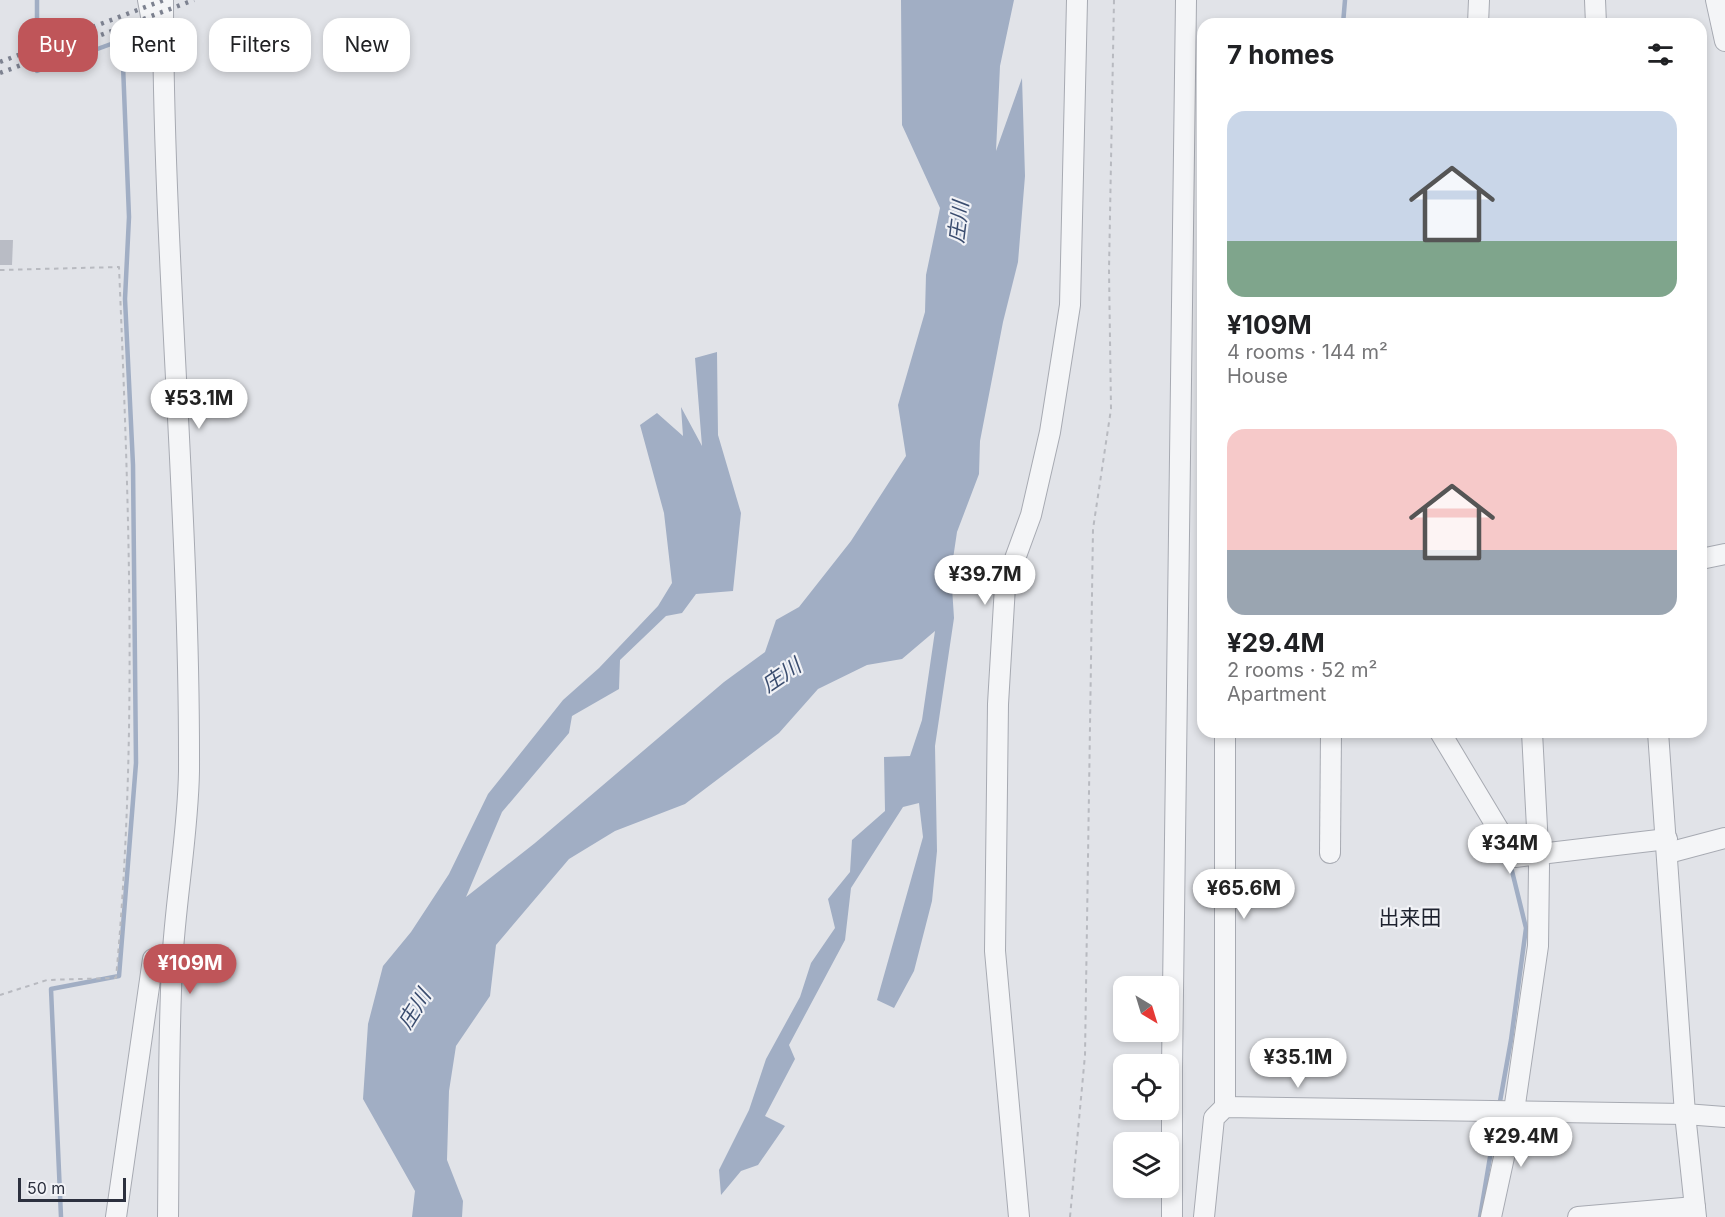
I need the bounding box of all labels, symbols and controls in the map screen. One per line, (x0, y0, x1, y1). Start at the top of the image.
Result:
chip: Buy (18, 18, 98, 72)
chip: Rent (110, 18, 197, 72)
chip: Filters (209, 18, 311, 72)
chip: New (323, 18, 410, 72)
icon: filters (1644, 38, 1677, 71)
text: 7 homes (1227, 39, 1334, 70)
icon: home (1398, 150, 1506, 258)
water label: 庄川 (943, 198, 973, 244)
text: ¥109M (1227, 309, 1312, 340)
text: 4 rooms · 144 m² (1227, 340, 1388, 364)
text: House (1227, 364, 1288, 388)
pin: ¥53.1M (150, 379, 248, 430)
text: ¥53.1M (165, 386, 233, 410)
icon: home (1398, 468, 1506, 576)
pin: ¥39.7M (936, 555, 1034, 606)
text: ¥39.7M (948, 562, 1022, 586)
text: ¥29.4M (1227, 627, 1325, 658)
water label: 庄川 (757, 652, 807, 697)
text: 2 rooms · 52 m² (1227, 658, 1377, 682)
text: Apartment (1227, 682, 1326, 706)
pin: ¥34M (1474, 824, 1546, 875)
text: ¥34M (1482, 831, 1538, 855)
pin: ¥65.6M (1195, 869, 1293, 920)
text: ¥65.6M (1207, 876, 1281, 900)
district label: 出来田 (1379, 905, 1442, 930)
pin: ¥109M (148, 944, 232, 995)
text: ¥109M (157, 951, 223, 975)
north arrow (1113, 976, 1179, 1042)
map controls (1113, 976, 1179, 1198)
water label: 庄川 (392, 983, 437, 1033)
pin: ¥35.1M (1249, 1038, 1347, 1089)
text: ¥35.1M (1264, 1045, 1332, 1069)
button: locate (1113, 1054, 1179, 1120)
pin: ¥29.4M (1472, 1117, 1570, 1168)
text: ¥29.4M (1483, 1124, 1559, 1148)
button: layers (1113, 1132, 1179, 1198)
scale bar (18, 1175, 126, 1202)
text: 50 m (27, 1178, 65, 1198)

